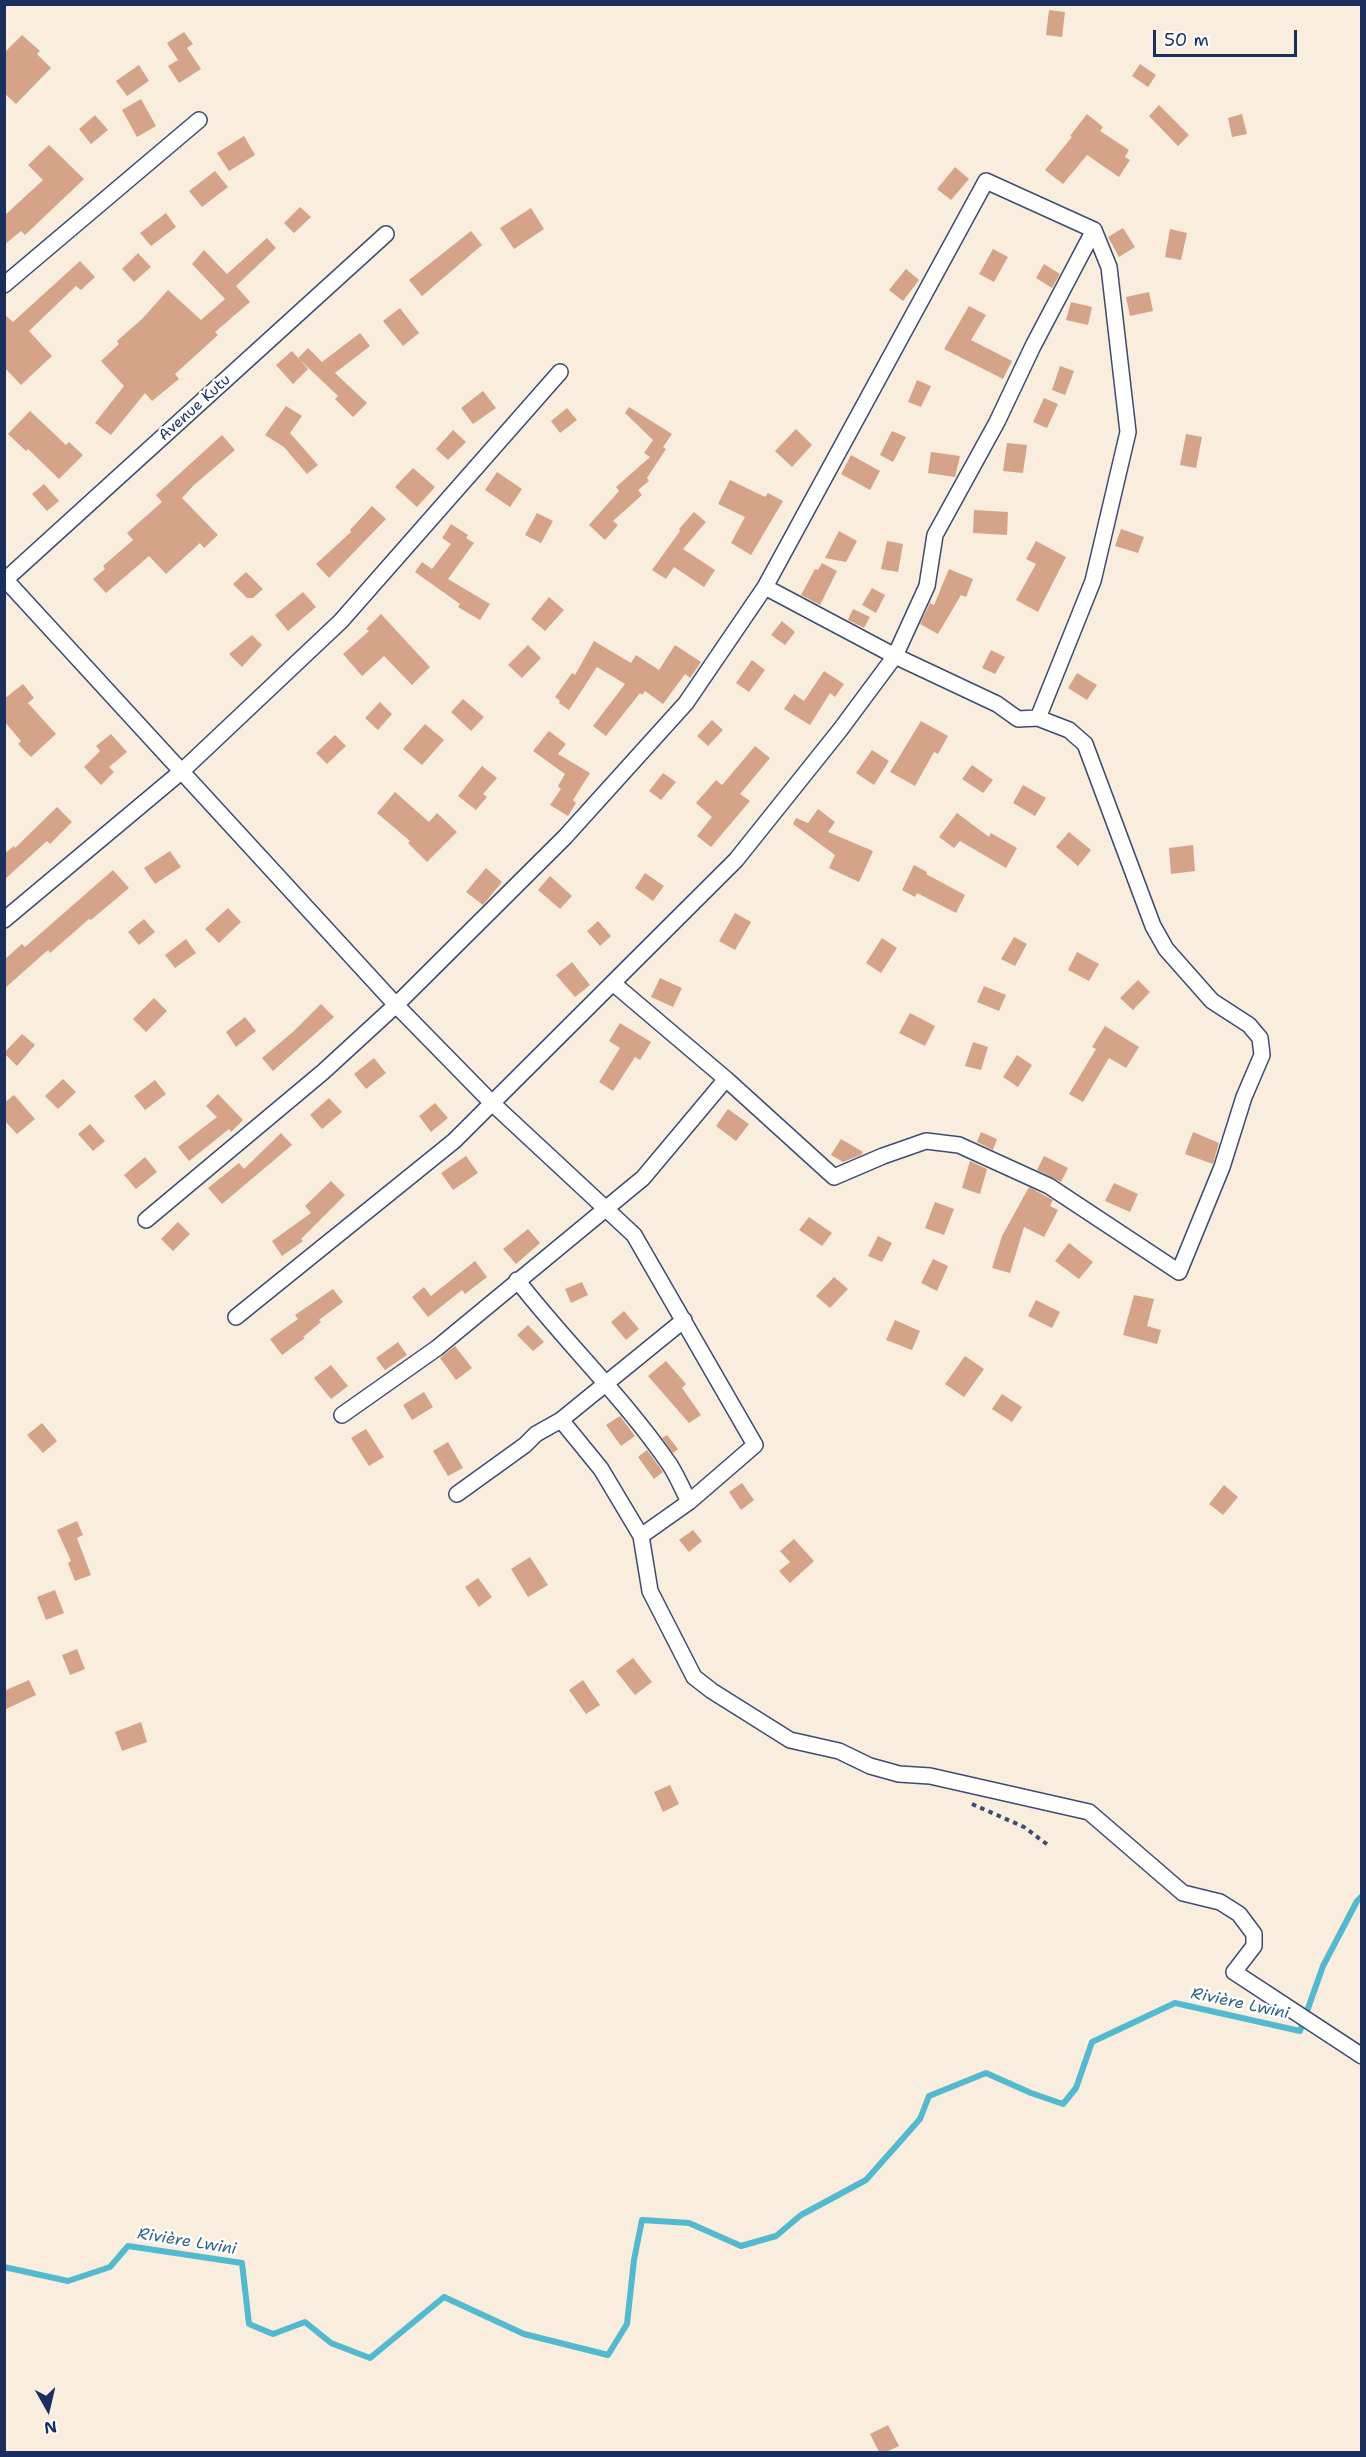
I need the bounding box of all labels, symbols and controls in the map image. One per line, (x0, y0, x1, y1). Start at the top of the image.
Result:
scale bar (1156, 18, 1300, 56)
text: 50 m (1164, 28, 1209, 52)
street label: Avenue Kutu (155, 371, 235, 445)
water label: Rivière Lwini (1189, 1984, 1291, 2024)
water label: Rivière Lwini (136, 2225, 238, 2259)
north arrow (18, 2379, 78, 2439)
text: N (43, 2416, 58, 2439)

